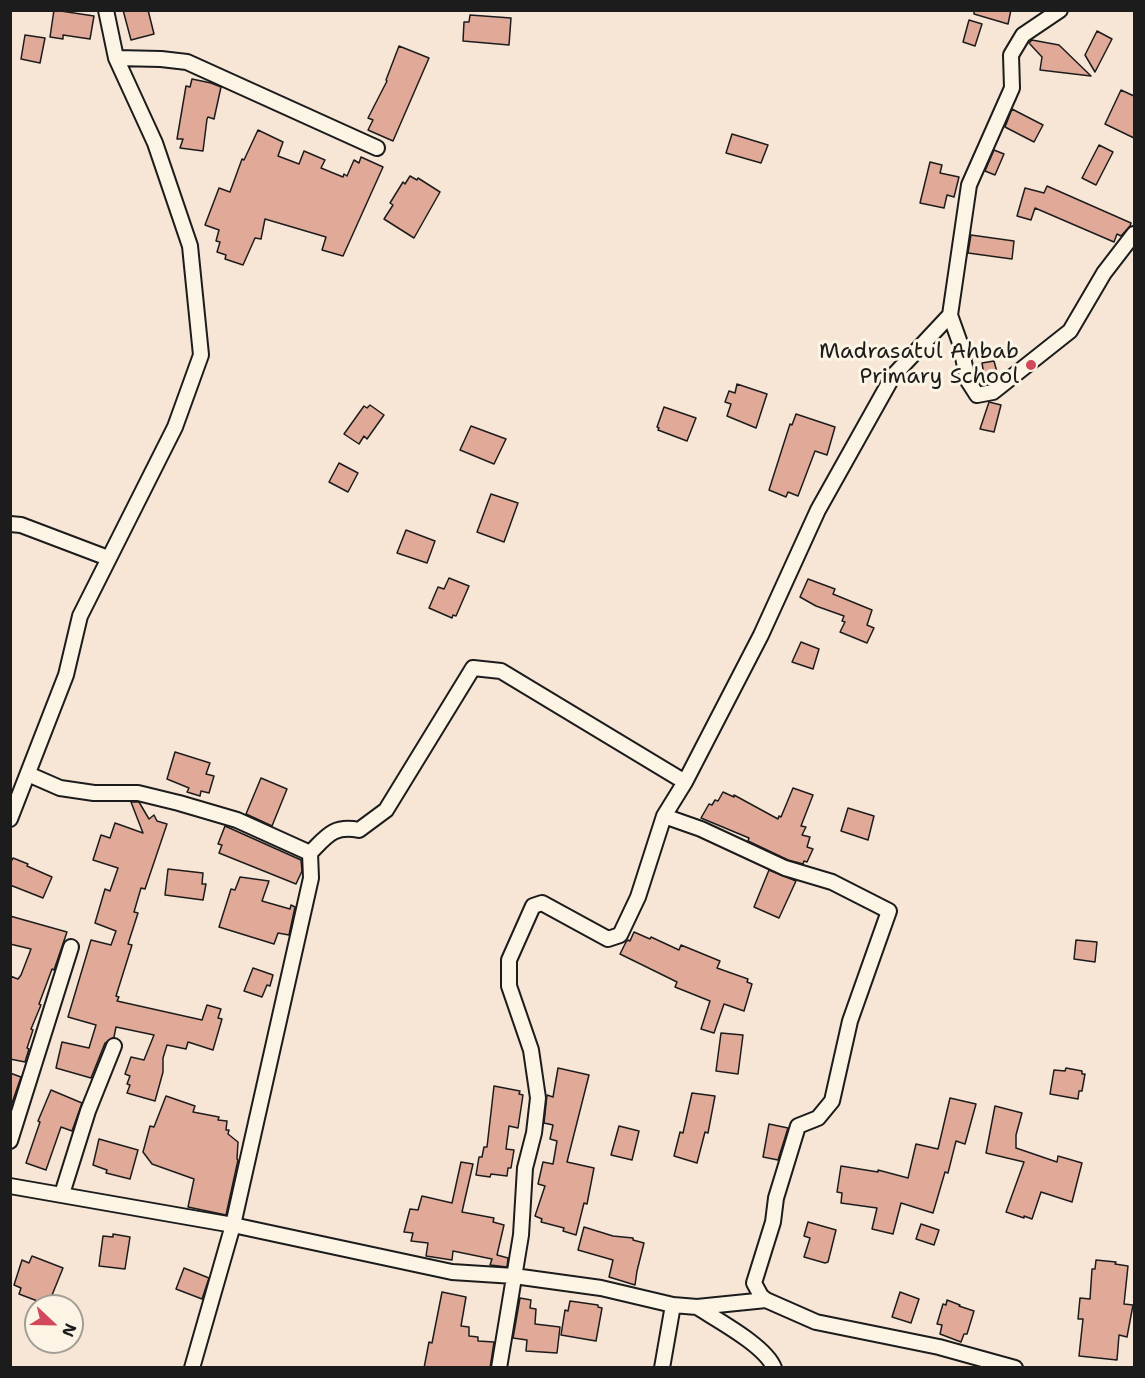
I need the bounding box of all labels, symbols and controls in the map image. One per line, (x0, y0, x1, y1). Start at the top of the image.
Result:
place label: Madrasatul Ahbab Primary School (819, 339, 1019, 390)
marker: Madrasatul Ahbab Primary School (1024, 358, 1038, 372)
north arrow (24, 1294, 84, 1354)
text: N (57, 1320, 81, 1340)

